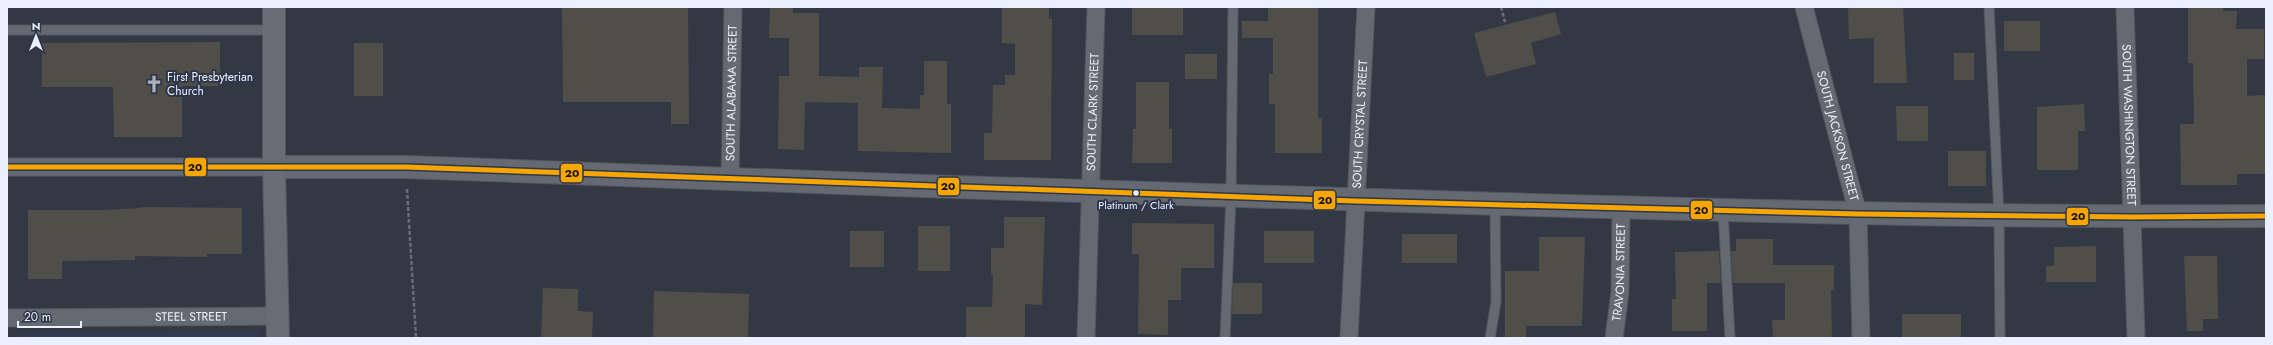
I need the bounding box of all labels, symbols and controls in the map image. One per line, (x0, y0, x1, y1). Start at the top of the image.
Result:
north arrow (16, 16, 56, 56)
text: N (32, 18, 40, 34)
street label: SOUTH ALABAMA STREET (721, 24, 742, 161)
street label: SOUTH WASHINGTON STREET (2117, 44, 2141, 206)
street label: SOUTH CLARK STREET (1082, 52, 1104, 171)
street label: SOUTH CRYSTAL STREET (1348, 59, 1372, 189)
place label: First Presbyterian Church (167, 68, 253, 100)
street label: SOUTH JACKSON STREET (1812, 69, 1863, 203)
church icon: First Presbyterian Church (144, 74, 164, 94)
line badge: 20 (184, 157, 207, 177)
text: 20 (188, 159, 202, 175)
line badge: 20 (560, 163, 583, 183)
text: 20 (565, 165, 579, 181)
line badge: 20 (937, 177, 960, 196)
text: 20 (941, 178, 955, 194)
marker: Platinum / Clark (1131, 188, 1141, 198)
line badge: 20 (1313, 190, 1336, 210)
text: 20 (1318, 192, 1332, 208)
place label: Platinum / Clark (1098, 197, 1174, 213)
line badge: 20 (1690, 200, 1713, 220)
text: 20 (1694, 202, 1708, 218)
line badge: 20 (2066, 207, 2089, 226)
text: 20 (2071, 208, 2085, 224)
street label: TRAVONIA STREET (1607, 223, 1630, 322)
scale bar (18, 303, 81, 329)
street label: STEEL STREET (155, 307, 228, 326)
text: 20 m (24, 308, 51, 326)

